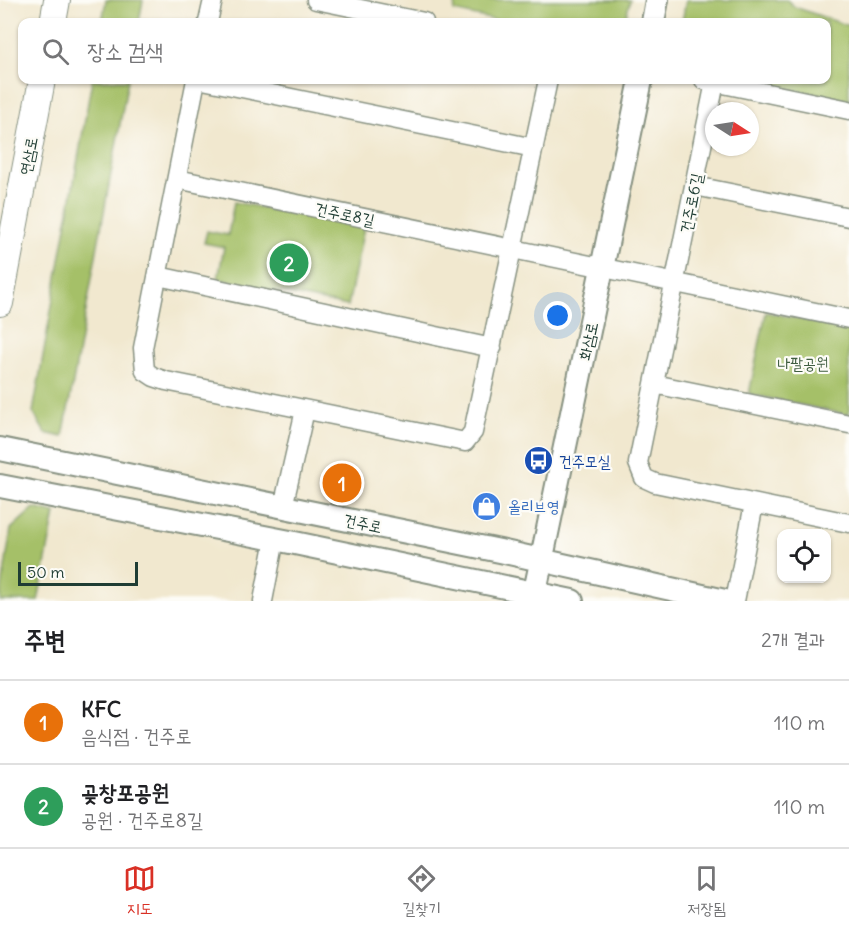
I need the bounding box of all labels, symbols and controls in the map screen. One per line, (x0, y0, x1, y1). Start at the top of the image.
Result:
search box (18, 18, 831, 84)
icon: search (39, 35, 72, 68)
text: 장소 검색 (87, 37, 163, 65)
north arrow (705, 102, 759, 156)
street label: 연삼로 (14, 135, 42, 177)
street label: 건주로6길 (675, 171, 707, 235)
street label: 건주로8길 (313, 198, 377, 230)
pin: 2 (270, 240, 308, 286)
your location (543, 301, 572, 330)
street label: 화삼로 (574, 320, 602, 362)
park label: 나팔공원 (777, 353, 829, 373)
bus stop icon: 건주모실 (522, 445, 554, 477)
place label: 건주모실 (559, 451, 611, 471)
pin: 1 (322, 460, 362, 506)
shop icon: 올리브영 (471, 490, 503, 522)
place label: 올리브영 (508, 496, 560, 516)
street label: 건주로 (342, 509, 384, 537)
map controls (777, 529, 831, 583)
button: locate (777, 529, 831, 583)
scale bar (18, 559, 138, 586)
text: 50 m (27, 562, 65, 582)
text: 주변 (24, 623, 66, 656)
text: 2개 결과 (761, 627, 825, 652)
text: KFC (81, 695, 121, 723)
text: 1 (40, 710, 47, 735)
text: 110 m (774, 710, 825, 735)
text: 음식점 · 건주로 (81, 723, 192, 748)
text: 곶창포공원 (81, 778, 170, 806)
text: 2 (38, 794, 49, 819)
text: 110 m (774, 794, 825, 819)
text: 공원 · 건주로8길 (81, 807, 203, 832)
tab: 지도 (123, 862, 156, 919)
tab: 길찾기 (402, 862, 441, 919)
tab: 저장됨 (687, 862, 726, 919)

